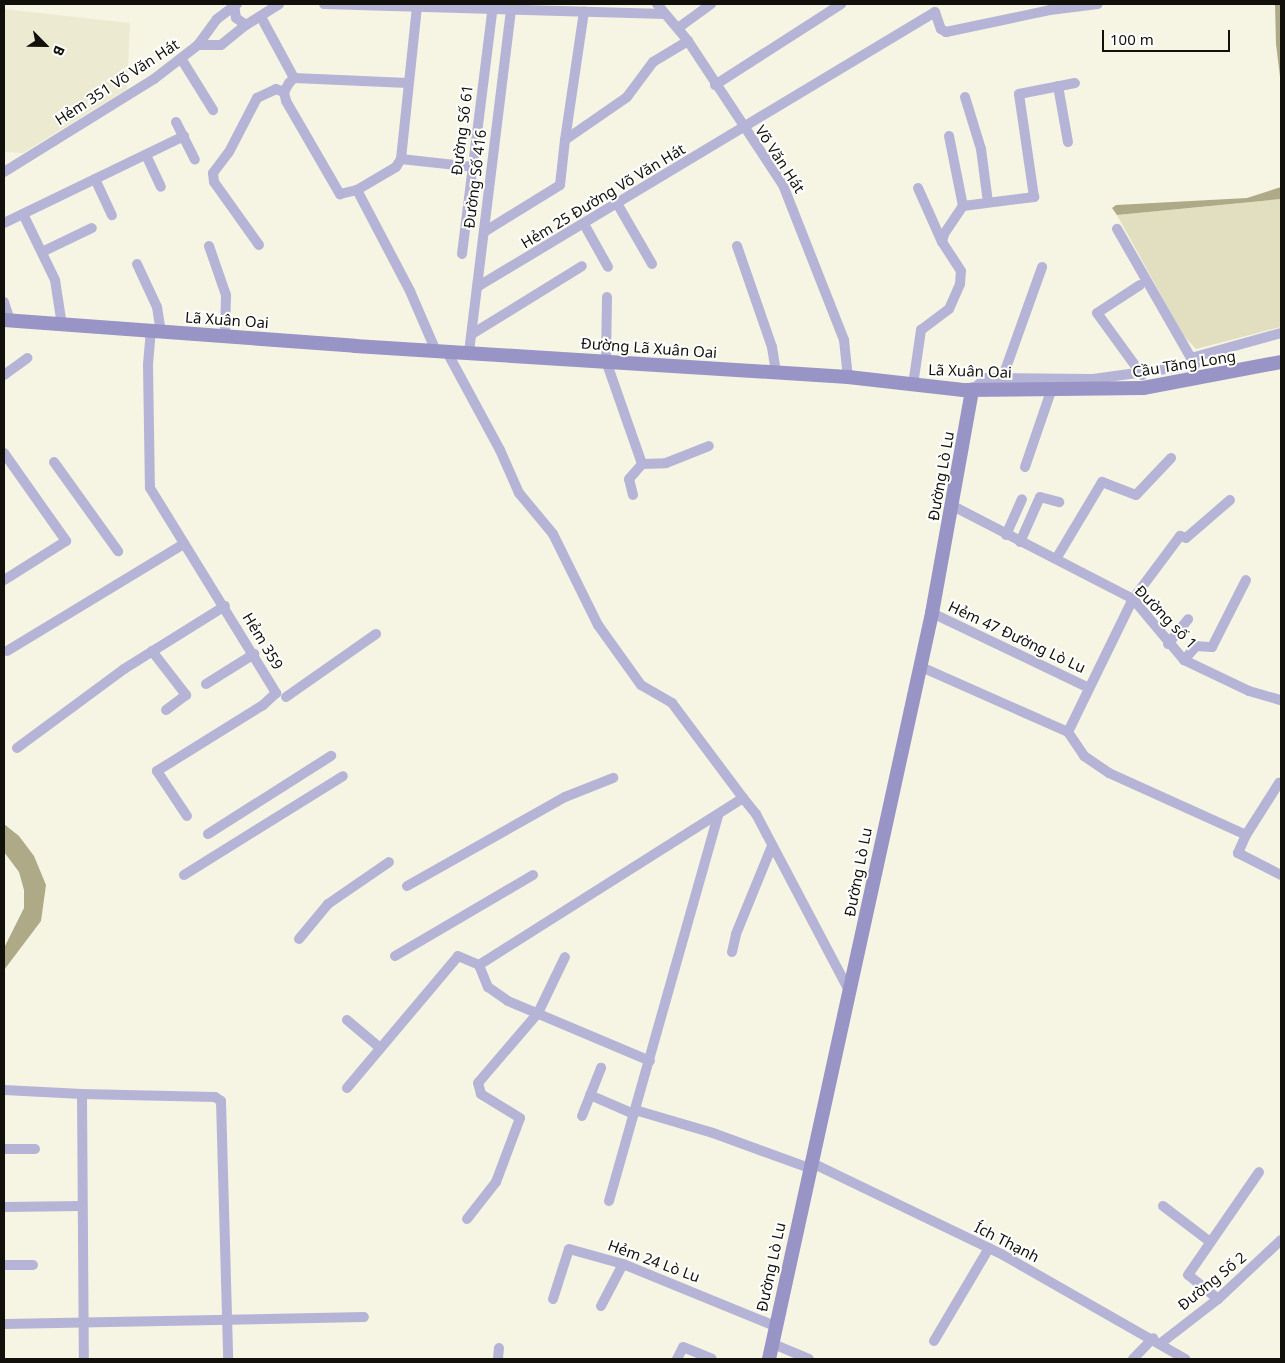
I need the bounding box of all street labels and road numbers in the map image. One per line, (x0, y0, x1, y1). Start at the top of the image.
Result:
street label: Hẻm 351 Võ Văn Hát (52, 35, 182, 129)
street label: Đường Số 61 (448, 84, 476, 176)
street label: Võ Văn Hát (752, 122, 808, 196)
street label: Đường Số 416 (460, 128, 490, 230)
street label: Hẻm 25 Đường Võ Văn Hát (518, 140, 688, 252)
street label: Lã Xuân Oai (185, 308, 269, 332)
street label: Đường Lã Xuân Oai (580, 334, 718, 362)
street label: Cầu Tăng Long (1131, 347, 1237, 381)
street label: Lã Xuân Oai (928, 361, 1012, 381)
street label: Đường Lò Lu (924, 430, 958, 522)
street label: Đường số 1 (1131, 581, 1201, 653)
street label: Hẻm 47 Đường Lò Lu (946, 597, 1088, 677)
street label: Hẻm 359 (239, 609, 287, 673)
street label: Đường Lò Lu (841, 826, 875, 918)
street label: Ích Thạnh (972, 1218, 1042, 1266)
street label: Đường Lò Lu (753, 1221, 789, 1313)
street label: Hẻm 24 Lò Lu (606, 1236, 702, 1286)
street label: Đường Số 2 (1174, 1248, 1250, 1314)

